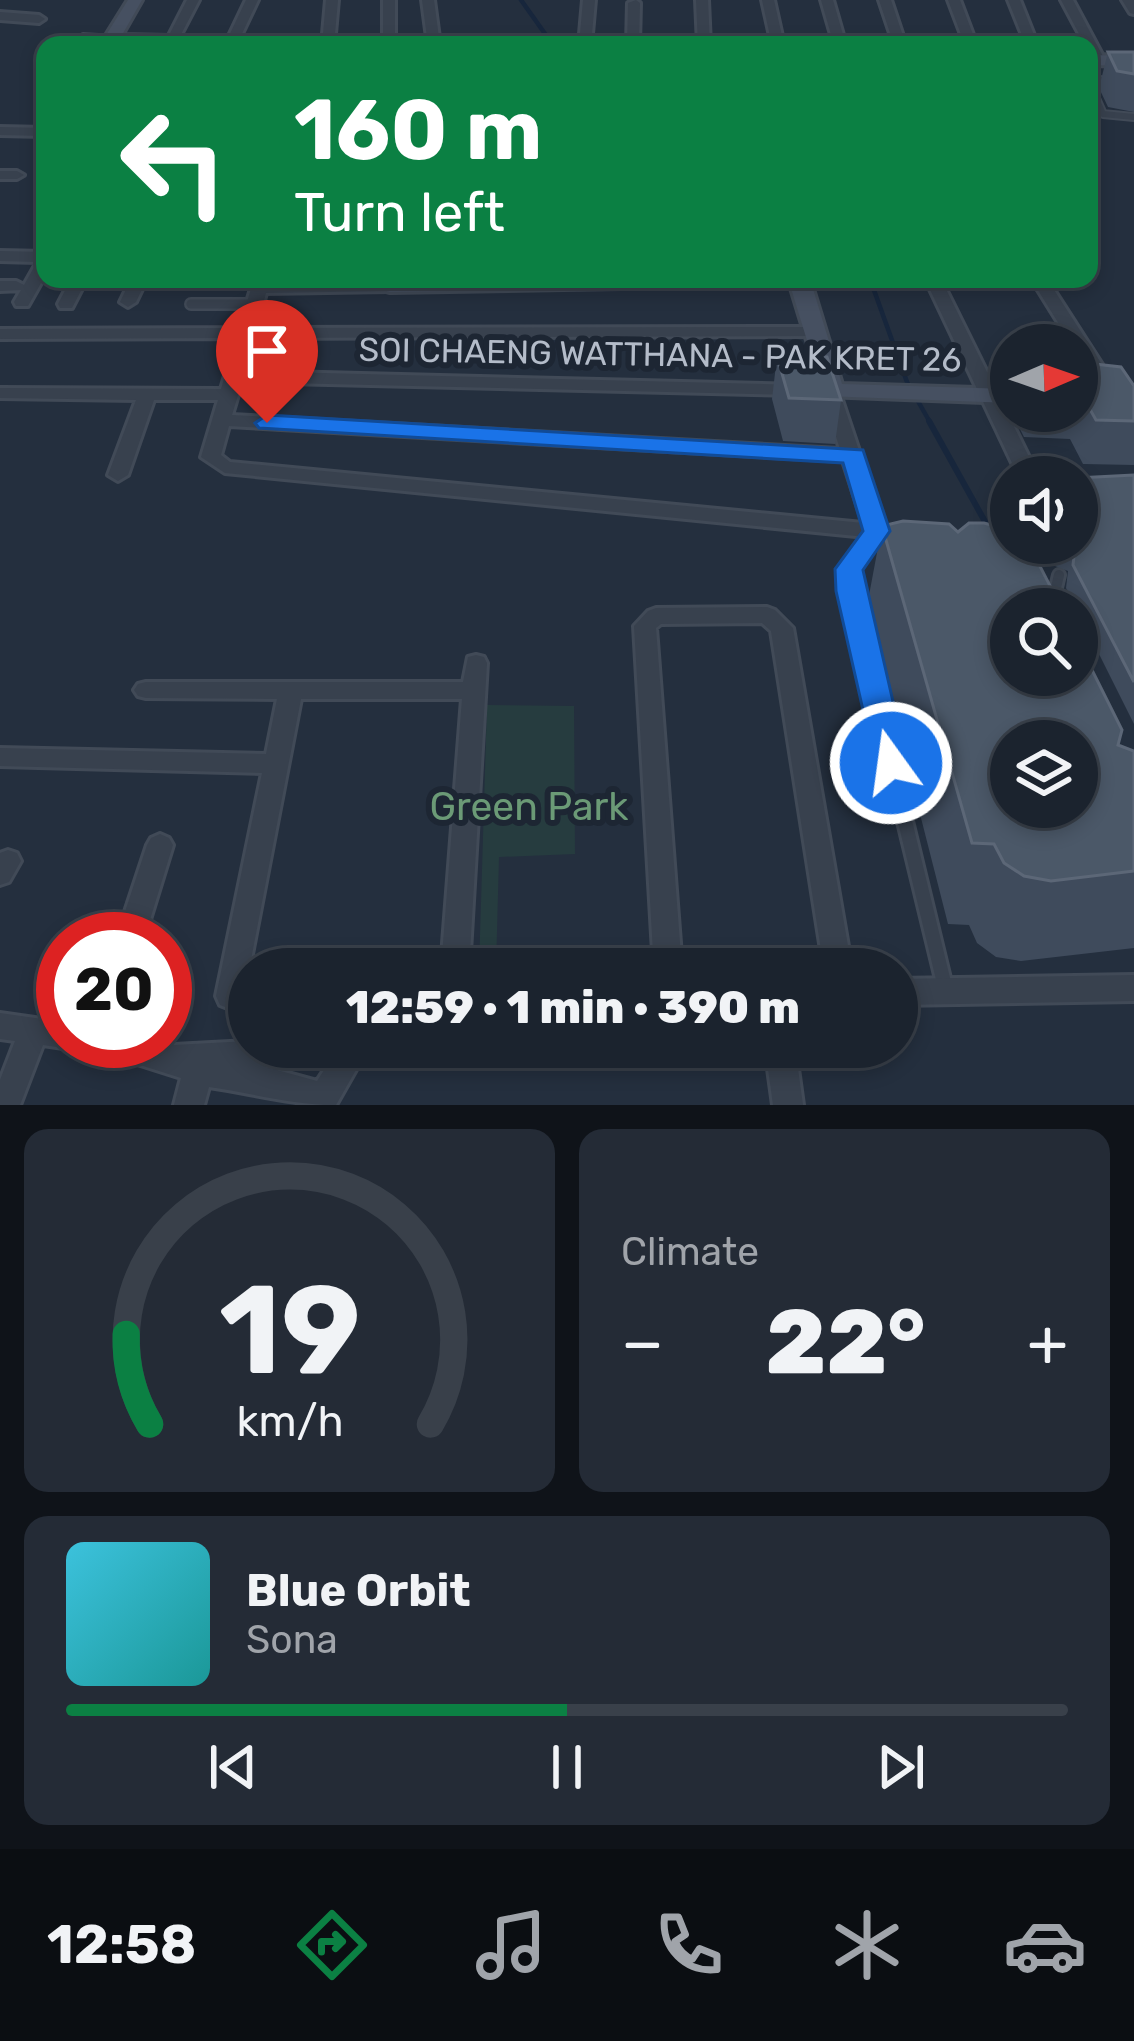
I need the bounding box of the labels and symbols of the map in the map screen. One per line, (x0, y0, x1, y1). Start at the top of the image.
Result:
pin (216, 300, 318, 423)
north arrow (990, 324, 1098, 432)
street label: SOI CHAENG WATTHANA - PAK KRET 26 (358, 330, 962, 379)
position arrow (828, 700, 954, 826)
park label: Green Park (430, 784, 629, 830)
speed limit sign: 20 (36, 912, 192, 1068)

